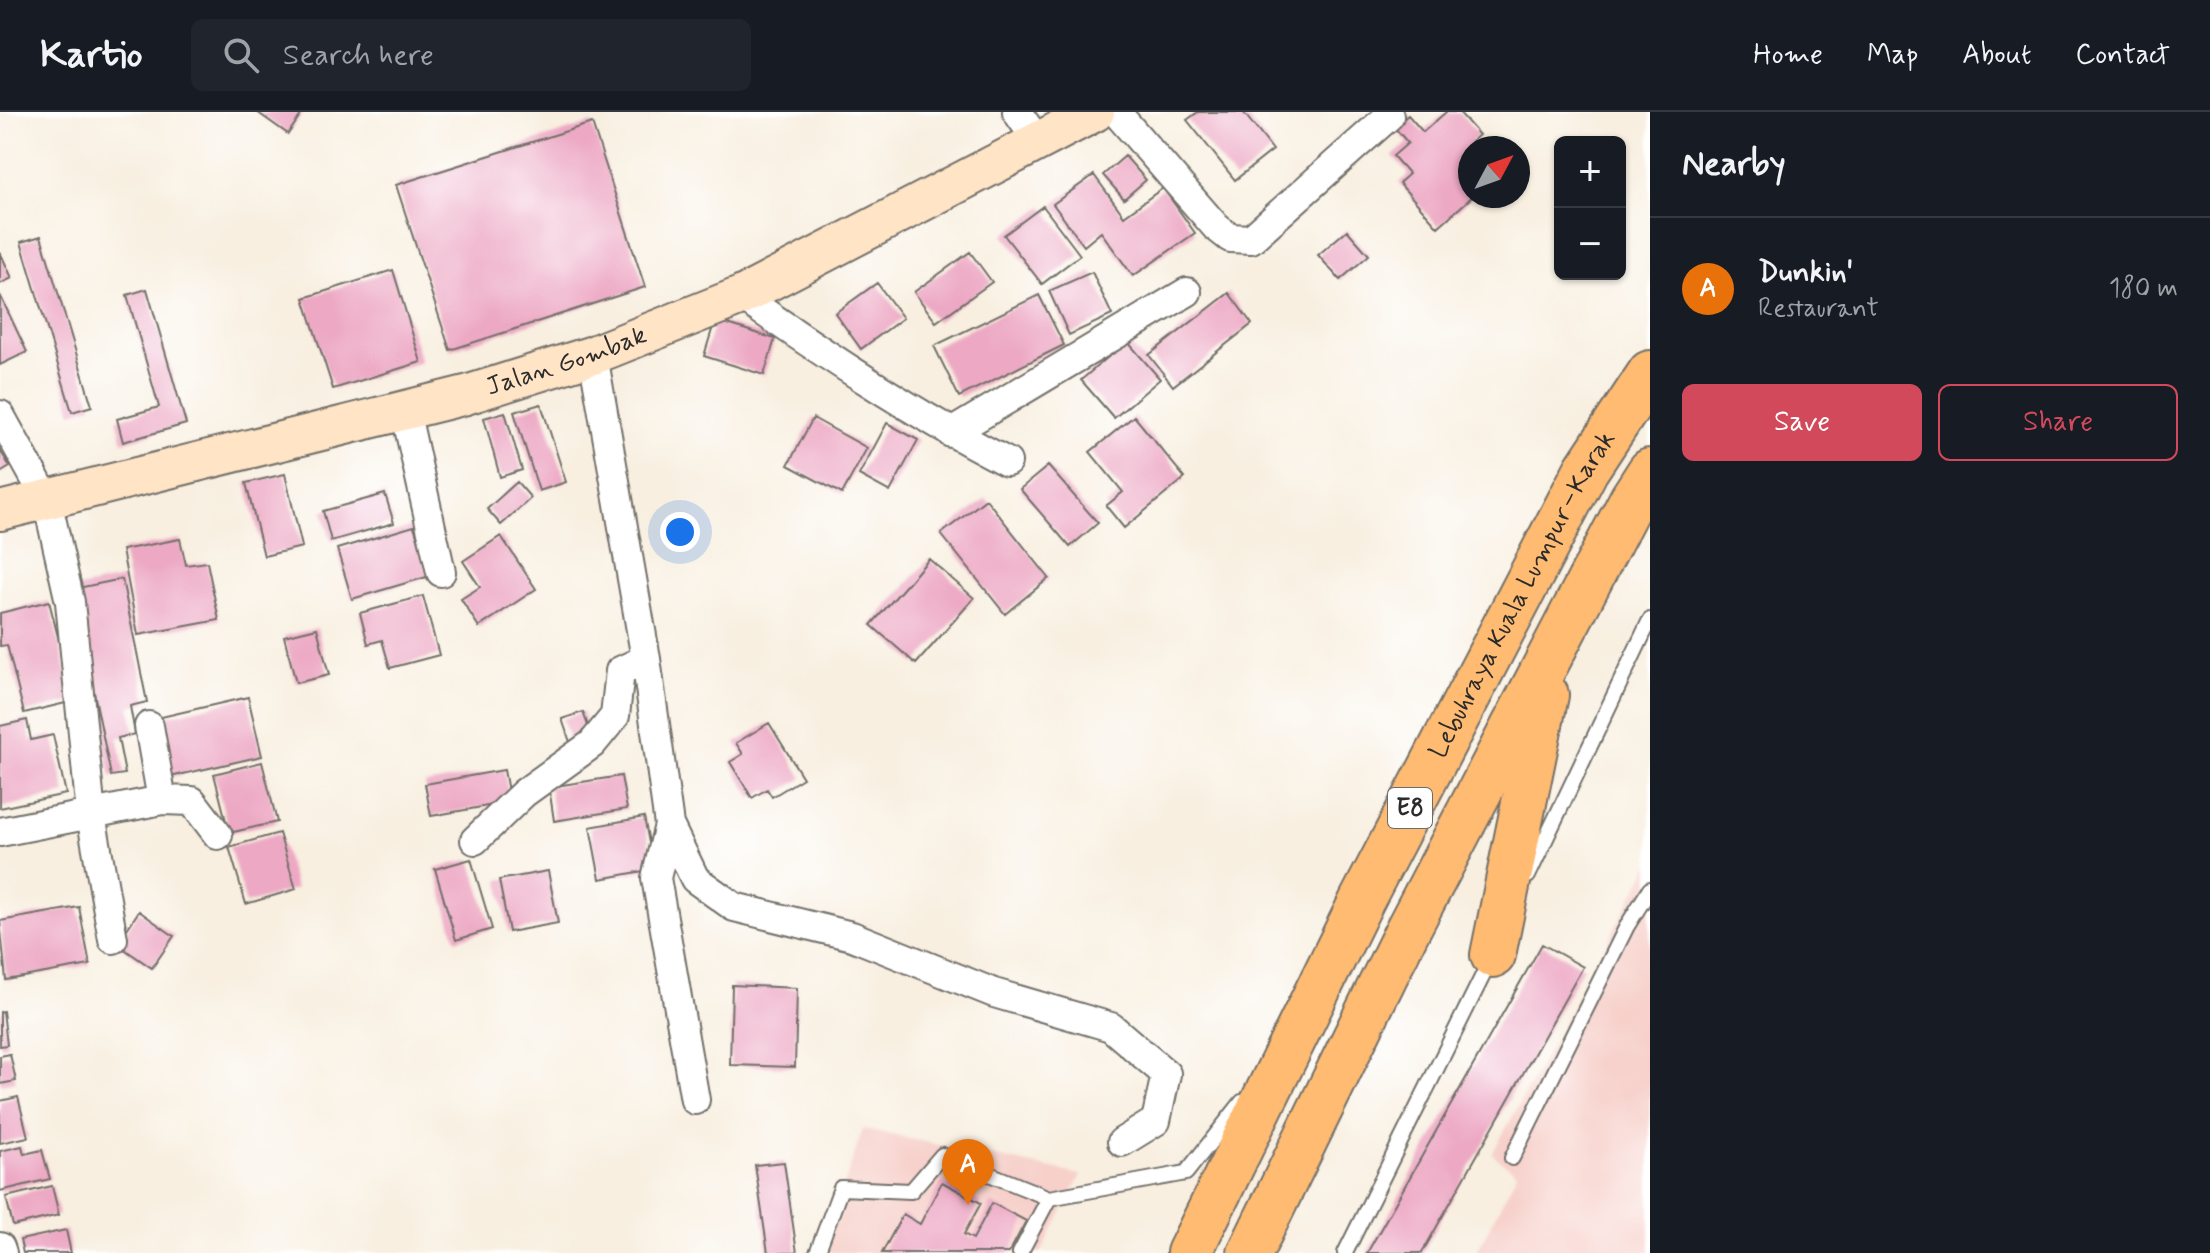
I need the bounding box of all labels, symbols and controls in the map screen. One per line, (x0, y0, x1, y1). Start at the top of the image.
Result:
search box (191, 19, 751, 91)
text: Kartio (40, 31, 143, 80)
icon: search (219, 33, 263, 77)
text: Search here (283, 36, 434, 75)
text: Home (1753, 37, 1823, 74)
text: Map (1867, 37, 1918, 74)
text: About (1962, 37, 2031, 74)
text: Contact (2075, 37, 2170, 74)
north arrow (1458, 136, 1530, 208)
map controls (1554, 136, 1626, 280)
button: + (1554, 136, 1626, 208)
text: Nearby (1682, 142, 1786, 187)
button: − (1554, 208, 1626, 280)
text: Dunkin' (1758, 253, 1853, 292)
text: A (1699, 272, 1717, 306)
text: 180 m (2109, 272, 2178, 306)
text: Restaurant (1758, 292, 1879, 326)
street label: Jalan Gombak (482, 318, 652, 405)
button: Save (1682, 384, 1922, 461)
button: Share (1938, 384, 2178, 461)
street label: Lebuhraya Kuala Lumpur–Karak (1422, 424, 1624, 764)
your location (660, 512, 700, 552)
road number: E8 (1388, 788, 1432, 828)
pin: A (942, 1139, 994, 1205)

